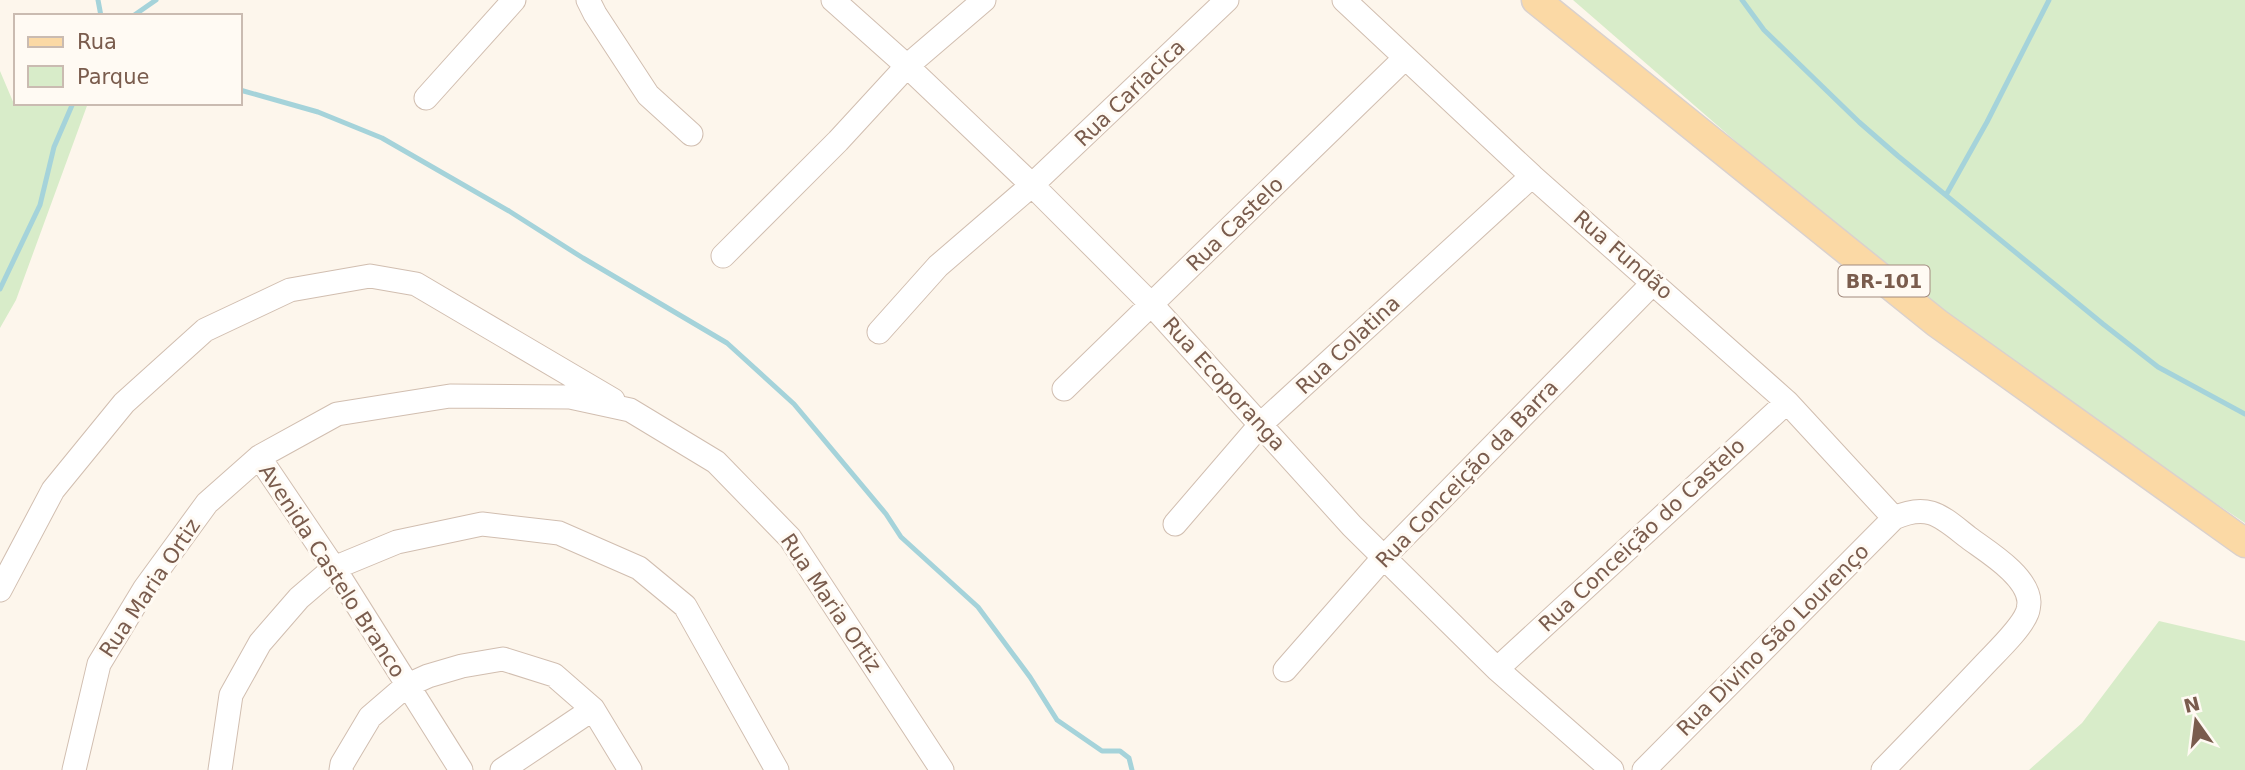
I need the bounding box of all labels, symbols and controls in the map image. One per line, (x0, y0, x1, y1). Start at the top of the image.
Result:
legend (14, 14, 242, 105)
text: Rua (77, 30, 117, 54)
street label: Rua Cariacica (1070, 35, 1190, 151)
text: Parque (77, 65, 149, 89)
street label: Rua Castelo (1182, 172, 1288, 276)
street label: Rua Fundão (1569, 206, 1677, 304)
road number: BR-101 (1839, 266, 1930, 296)
street label: Rua Colatina (1291, 291, 1405, 399)
street label: Rua Ecoporanga (1158, 312, 1290, 456)
street label: Rua Conceição da Barra (1371, 375, 1563, 573)
street label: Rua Conceição do Castelo (1534, 433, 1750, 637)
street label: Avenida Castelo Branco (254, 460, 410, 682)
street label: Rua Maria Ortiz (95, 514, 205, 662)
street label: Rua Maria Ortiz (776, 529, 886, 677)
street label: Rua Divino São Lourenço (1672, 539, 1874, 741)
north arrow (2161, 686, 2231, 756)
text: N (2182, 692, 2202, 717)

